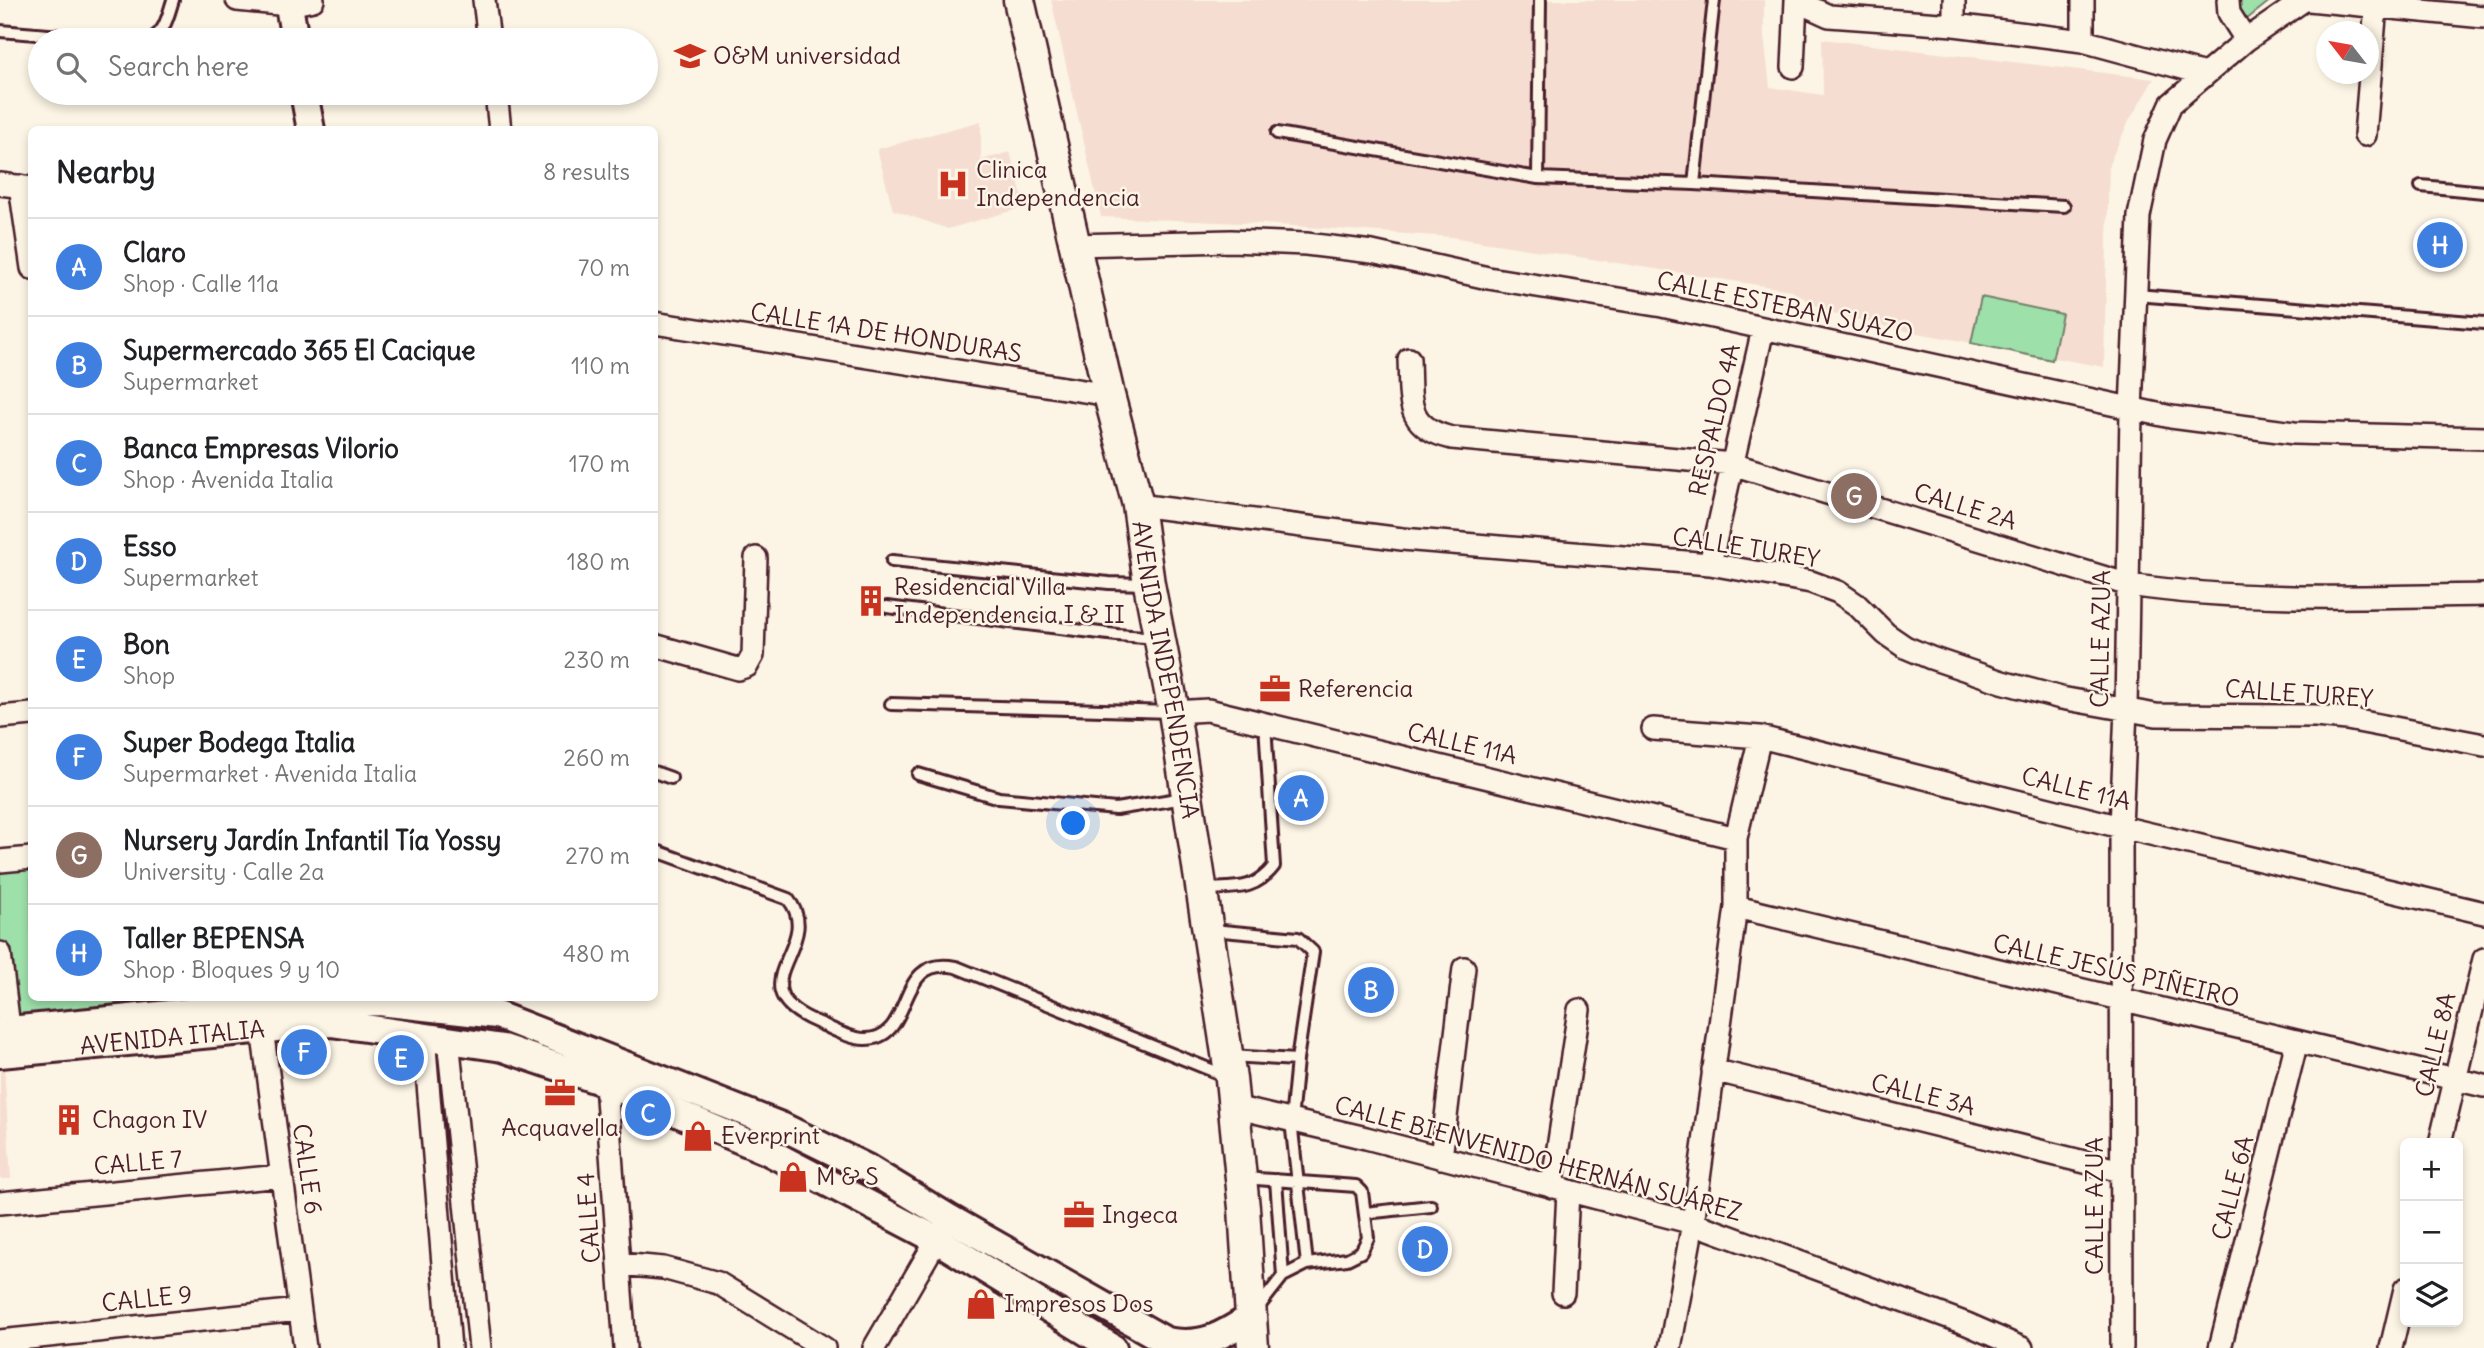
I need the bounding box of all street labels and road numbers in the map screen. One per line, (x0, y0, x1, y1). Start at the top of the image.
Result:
street label: CALLE ESTEBAN SUAZO (1654, 264, 1916, 348)
street label: CALLE 1A DE HONDURAS (748, 296, 1024, 368)
street label: RESPALDO 4A (1682, 341, 1746, 499)
street label: CALLE 2A (1910, 476, 2020, 536)
street label: AVENIDA INDEPENDENCIA (1126, 519, 1206, 821)
street label: CALLE TUREY (1670, 521, 1822, 573)
street label: CALLE AZUA (2084, 570, 2116, 708)
street label: CALLE TUREY (2224, 673, 2374, 713)
street label: CALLE 11A (1404, 716, 1520, 770)
street label: CALLE 11A (2018, 760, 2134, 816)
street label: CALLE JESÚS PIÑEIRO (1990, 927, 2242, 1013)
street label: CALLE 8A (2408, 990, 2462, 1100)
street label: AVENIDA ITALIA (78, 1013, 266, 1060)
street label: CALLE 3A (1868, 1067, 1978, 1121)
street label: CALLE BIENVENIDO HERNÁN SUÁREZ (1331, 1089, 1745, 1227)
street label: CALLE 6 (287, 1122, 329, 1216)
street label: CALLE 6A (2205, 1133, 2259, 1243)
street label: CALLE AZUA (2079, 1137, 2109, 1275)
street label: CALLE 7 (92, 1143, 184, 1181)
street label: CALLE 4 (570, 1172, 606, 1265)
street label: CALLE 9 (100, 1278, 194, 1318)

